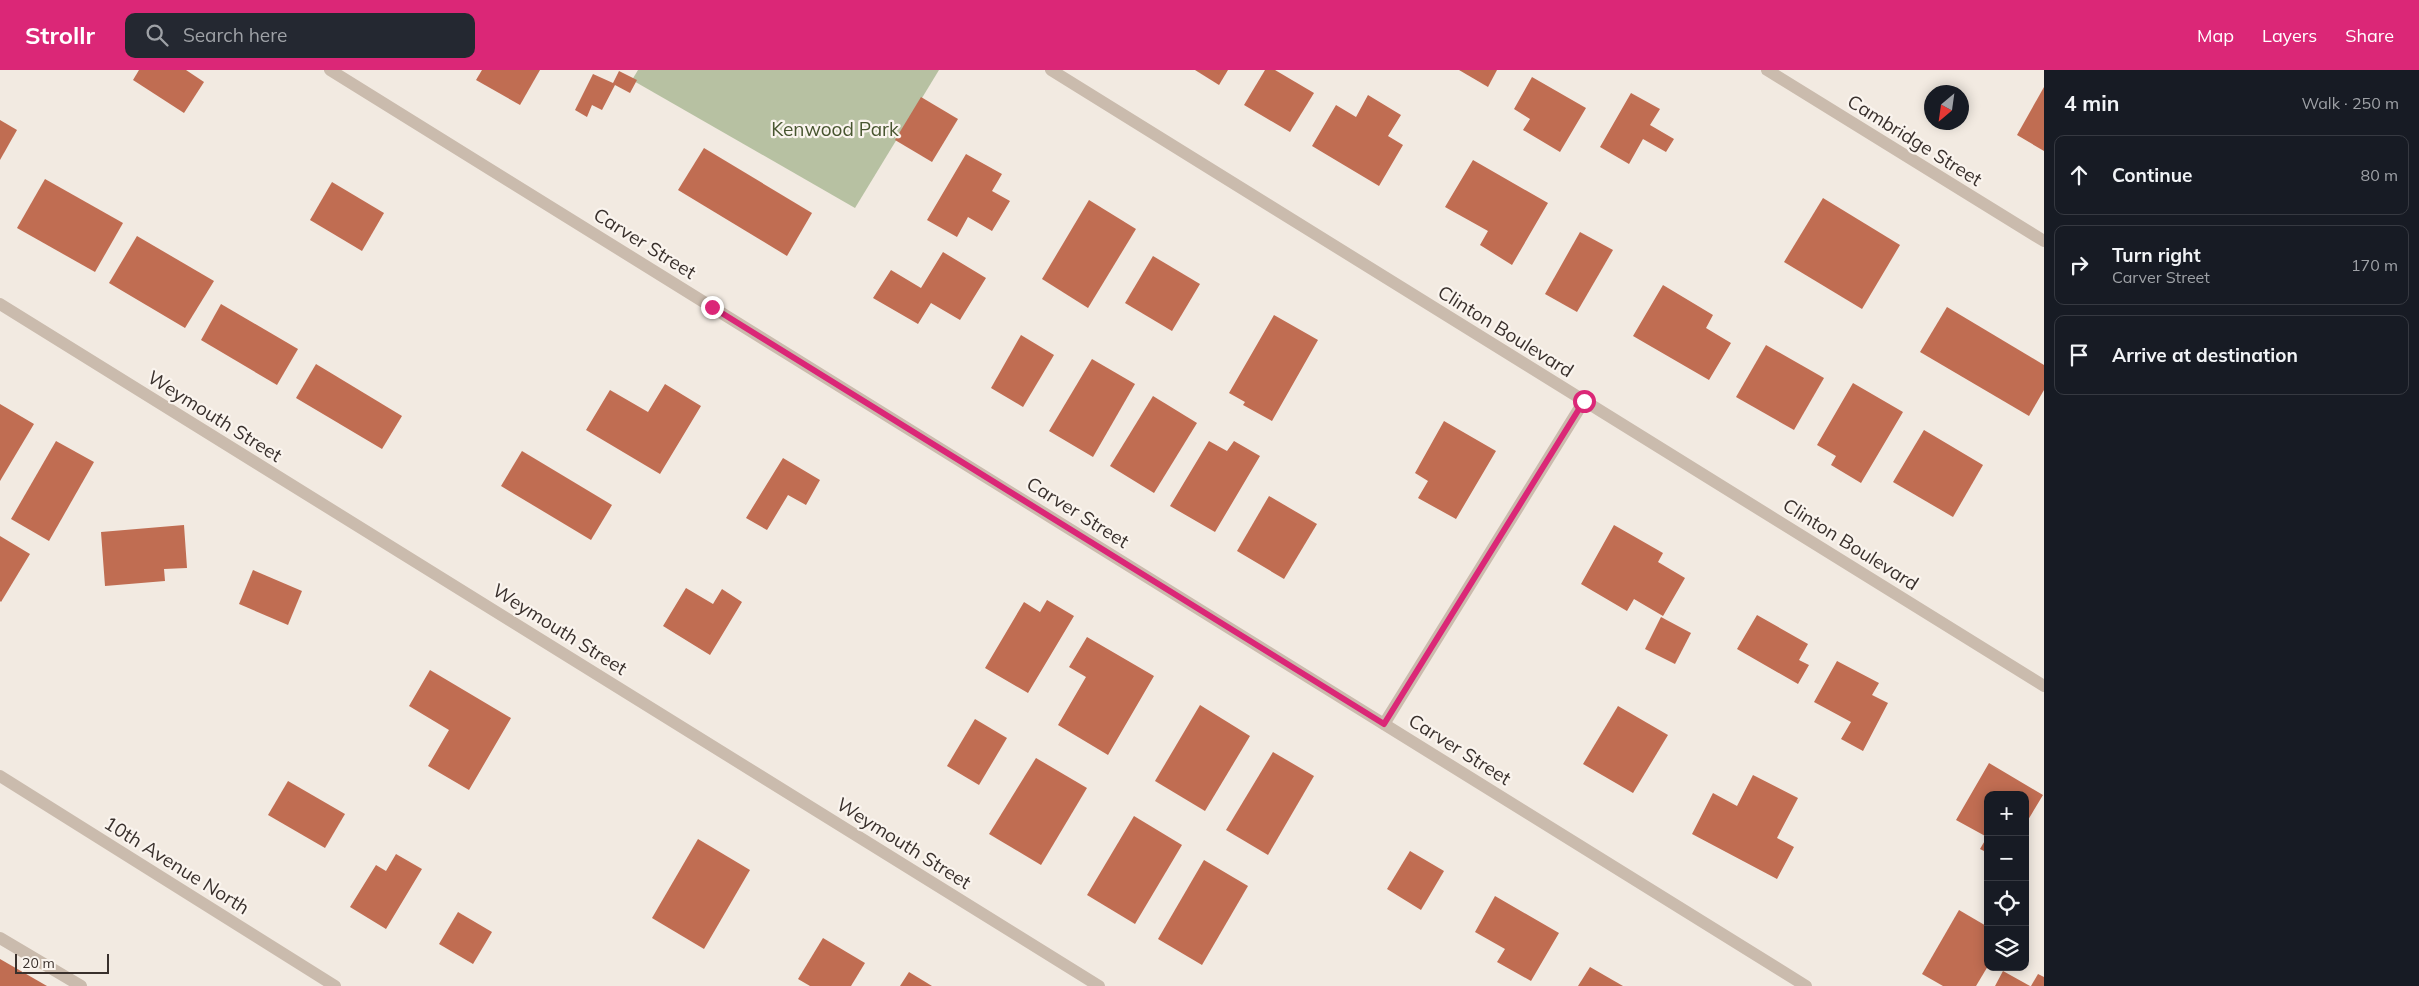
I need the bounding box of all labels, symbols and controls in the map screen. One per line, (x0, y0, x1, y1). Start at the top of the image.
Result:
search box (125, 13, 475, 58)
text: Strollr (25, 20, 95, 50)
icon: search (143, 21, 171, 49)
text: Search here (183, 23, 287, 47)
text: Map (2197, 24, 2234, 47)
text: Layers (2262, 24, 2317, 47)
text: Share (2345, 24, 2394, 47)
north arrow (1924, 85, 1969, 130)
street label: Cambridge Street (1843, 89, 1987, 191)
text: 4 min (2064, 90, 2119, 116)
text: Walk · 250 m (2301, 93, 2399, 113)
park label: Kenwood Park (771, 117, 899, 141)
icon: ahead (2065, 161, 2093, 189)
text: Continue (2112, 163, 2192, 187)
text: 80 m (2361, 165, 2398, 185)
street label: Carver Street (589, 202, 701, 284)
text: Turn right (2112, 243, 2201, 267)
icon: right (2065, 251, 2093, 279)
text: 170 m (2351, 255, 2398, 275)
text: Carver Street (2112, 267, 2210, 287)
street label: Clinton Boulevard (1434, 280, 1578, 382)
route end (701, 296, 724, 319)
icon: arrive (2065, 341, 2093, 369)
text: Arrive at destination (2112, 343, 2298, 367)
street label: Weymouth Street (143, 365, 287, 467)
route start (1573, 390, 1596, 413)
street label: Carver Street (1022, 471, 1134, 553)
street label: Clinton Boulevard (1779, 493, 1923, 595)
street label: Weymouth Street (488, 578, 632, 680)
street label: Carver Street (1404, 708, 1516, 790)
map controls (1984, 791, 2029, 971)
button: + (1984, 791, 2029, 836)
street label: Weymouth Street (832, 792, 976, 894)
street label: 10th Avenue North (100, 811, 254, 919)
button: − (1984, 836, 2029, 881)
button: locate (1984, 881, 2029, 926)
button: layers (1984, 926, 2029, 971)
scale bar (15, 951, 109, 974)
text: 20 m (22, 954, 55, 972)

